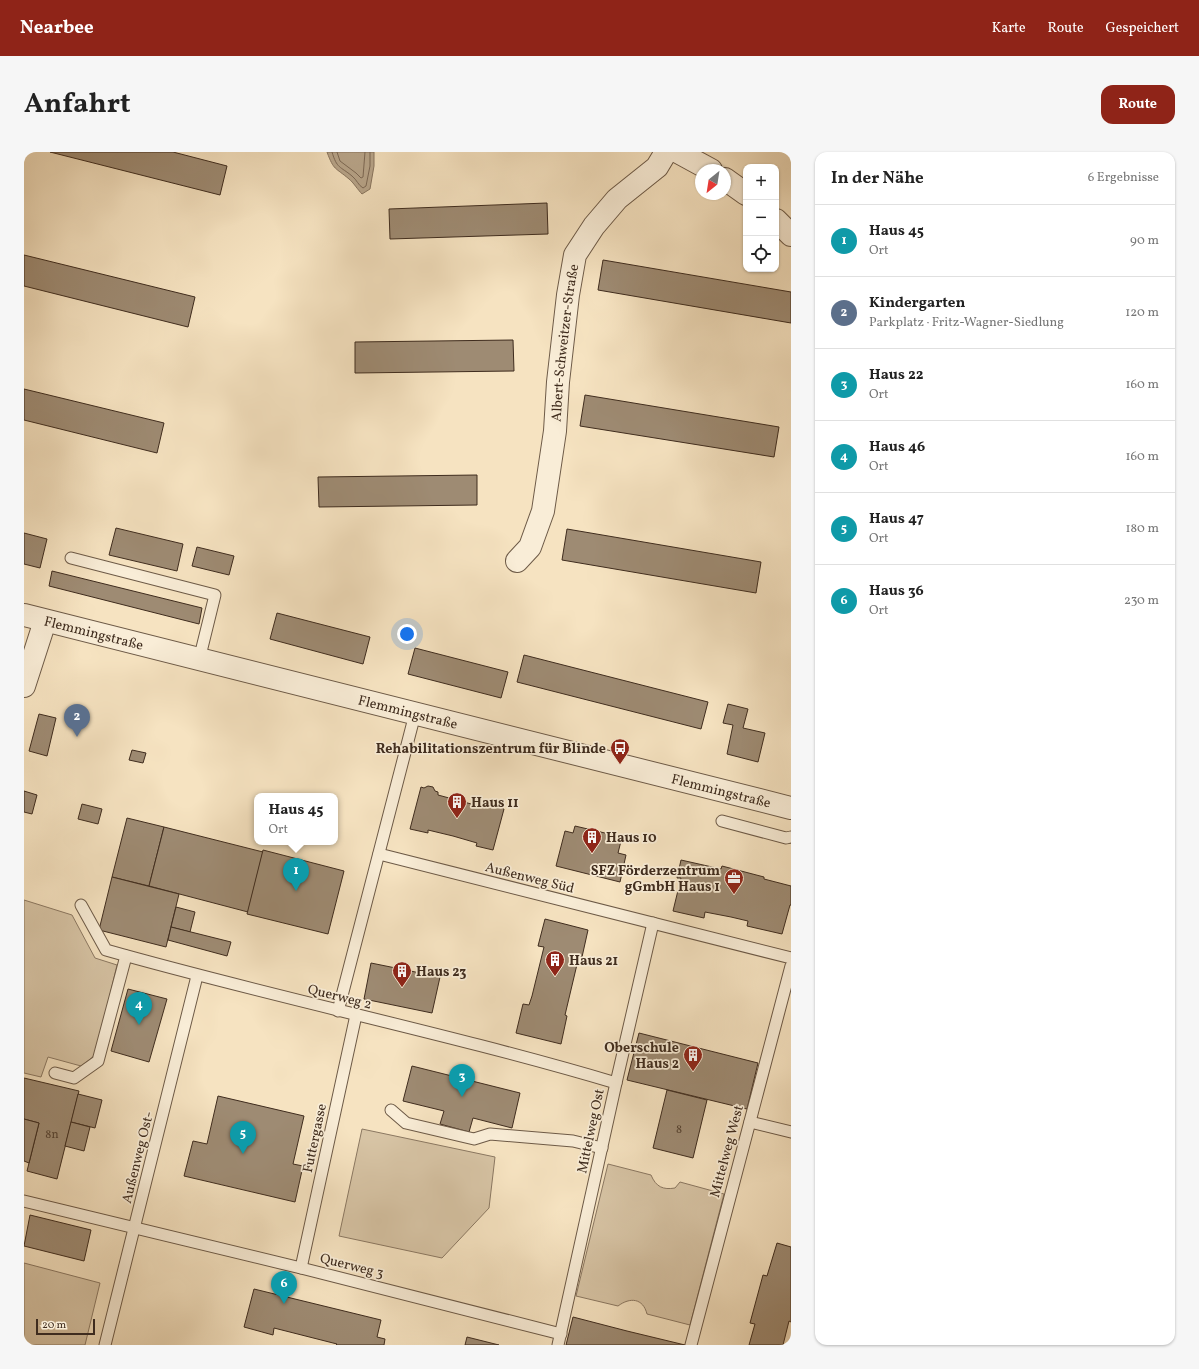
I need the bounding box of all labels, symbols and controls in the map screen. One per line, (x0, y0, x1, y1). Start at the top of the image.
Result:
text: Nearbee (20, 15, 94, 41)
text: Karte (992, 19, 1026, 38)
text: Route (1048, 19, 1084, 38)
text: Gespeichert (1106, 19, 1179, 38)
text: Anfahrt (24, 85, 131, 124)
button: Route (1101, 85, 1175, 124)
north arrow (695, 164, 731, 200)
map controls (743, 164, 779, 272)
button: + (743, 164, 779, 200)
text: In der Nähe (831, 167, 924, 190)
text: 6 Ergebnisse (1088, 169, 1159, 187)
button: − (743, 200, 779, 236)
text: Haus 45 (869, 221, 924, 242)
text: 1 (841, 232, 847, 250)
text: 90 m (1130, 232, 1159, 250)
button: locate (743, 236, 779, 272)
text: Ort (869, 242, 889, 260)
street label: Albert-Schweitzer-Straße (548, 262, 584, 422)
text: Kindergarten (869, 293, 965, 314)
text: 2 (841, 304, 847, 322)
text: 120 m (1125, 304, 1159, 322)
text: Parkplatz · Fritz-Wagner-Siedlung (869, 314, 1064, 332)
text: Haus 22 (869, 365, 923, 386)
text: 3 (841, 376, 847, 394)
text: 160 m (1125, 376, 1159, 394)
text: Ort (869, 386, 889, 404)
text: Haus 46 (869, 437, 925, 458)
text: 4 (840, 448, 848, 466)
text: 160 m (1125, 448, 1159, 466)
text: Ort (869, 458, 889, 476)
text: Haus 47 (869, 509, 924, 530)
text: 5 (841, 520, 847, 538)
text: 180 m (1125, 520, 1159, 538)
text: Ort (869, 530, 889, 548)
text: Haus 36 (869, 581, 924, 602)
text: 6 (840, 592, 848, 610)
text: 230 m (1124, 592, 1159, 610)
text: Ort (869, 602, 889, 620)
street label: Flemmingstraße (42, 612, 146, 656)
your location (397, 624, 417, 644)
street label: Flemmingstraße (356, 691, 460, 735)
pin: 2 (64, 704, 90, 737)
bus stop icon: Rehabilitationszentrum für Blinde (609, 737, 631, 765)
place label: Rehabilitationszentrum für Blinde (376, 740, 606, 759)
street label: Flemmingstraße (669, 770, 773, 814)
building icon: Haus 11 (446, 791, 468, 819)
popup (254, 793, 338, 845)
place label: Haus 11 (471, 794, 519, 813)
text: Haus 45 (269, 800, 323, 821)
text: Ort (269, 821, 288, 839)
building icon: Haus 10 (581, 826, 603, 854)
place label: Haus 10 (606, 829, 657, 848)
pin: 1 (283, 858, 309, 891)
street label: Außenweg Süd (483, 858, 576, 899)
place label: SFZ Förderzentrum gGmbH Haus 1 (591, 862, 720, 897)
office icon: SFZ Förderzentrum gGmbH Haus 1 (723, 867, 745, 895)
building icon: Haus 21 (544, 949, 566, 977)
place label: Haus 21 (569, 952, 618, 971)
building icon: Haus 23 (391, 960, 413, 988)
place label: Haus 23 (416, 963, 467, 982)
street label: Querweg 2 (306, 980, 374, 1015)
pin: 4 (126, 992, 152, 1025)
place label: Oberschule Haus 2 (604, 1039, 679, 1074)
building icon: Oberschule Haus 2 (682, 1044, 704, 1072)
pin: 3 (449, 1064, 475, 1097)
street label: Mittelweg Ost (573, 1087, 610, 1175)
street label: Futtergasse (299, 1102, 332, 1175)
street label: Mittelweg West (706, 1103, 749, 1200)
street label: Außenweg Ost- (118, 1109, 159, 1205)
pin: 5 (230, 1121, 256, 1154)
house number: 8 (676, 1122, 682, 1138)
house number: 8n (45, 1127, 59, 1143)
street label: Querweg 3 (318, 1249, 386, 1284)
pin: 6 (271, 1271, 297, 1304)
scale bar (36, 1317, 95, 1336)
text: 20 m (42, 1318, 66, 1333)

